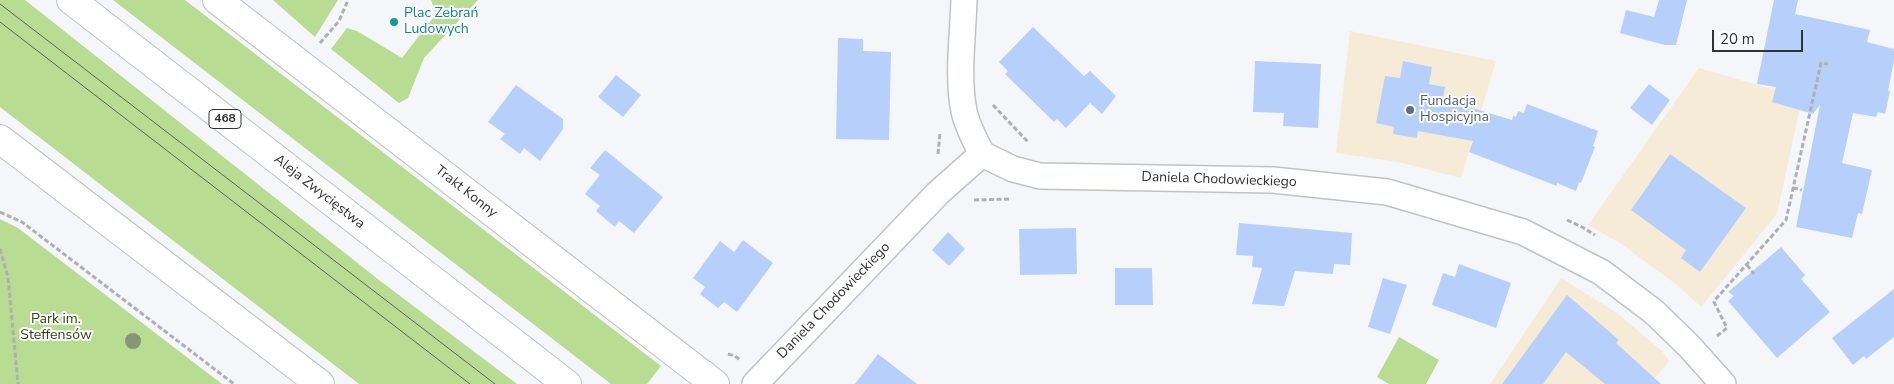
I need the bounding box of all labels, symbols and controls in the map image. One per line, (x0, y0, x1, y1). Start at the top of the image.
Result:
place label: Plac Zebrań Ludowych (404, 6, 478, 38)
marker: Plac Zebrań Ludowych (388, 16, 400, 28)
scale bar (1714, 20, 1805, 52)
text: 20 m (1720, 29, 1755, 49)
place label: Fundacja Hospicyjna (1420, 94, 1489, 126)
marker: Fundacja Hospicyjna (1404, 104, 1416, 116)
road number: 468 (209, 110, 241, 128)
street label: Aleja Zwycięstwa (270, 151, 368, 233)
street label: Trakt Konny (431, 162, 501, 222)
street label: Daniela Chodowieckiego (1141, 169, 1297, 191)
street label: Daniela Chodowieckiego (774, 239, 894, 363)
park label: Park im. Steffensów (20, 312, 92, 344)

